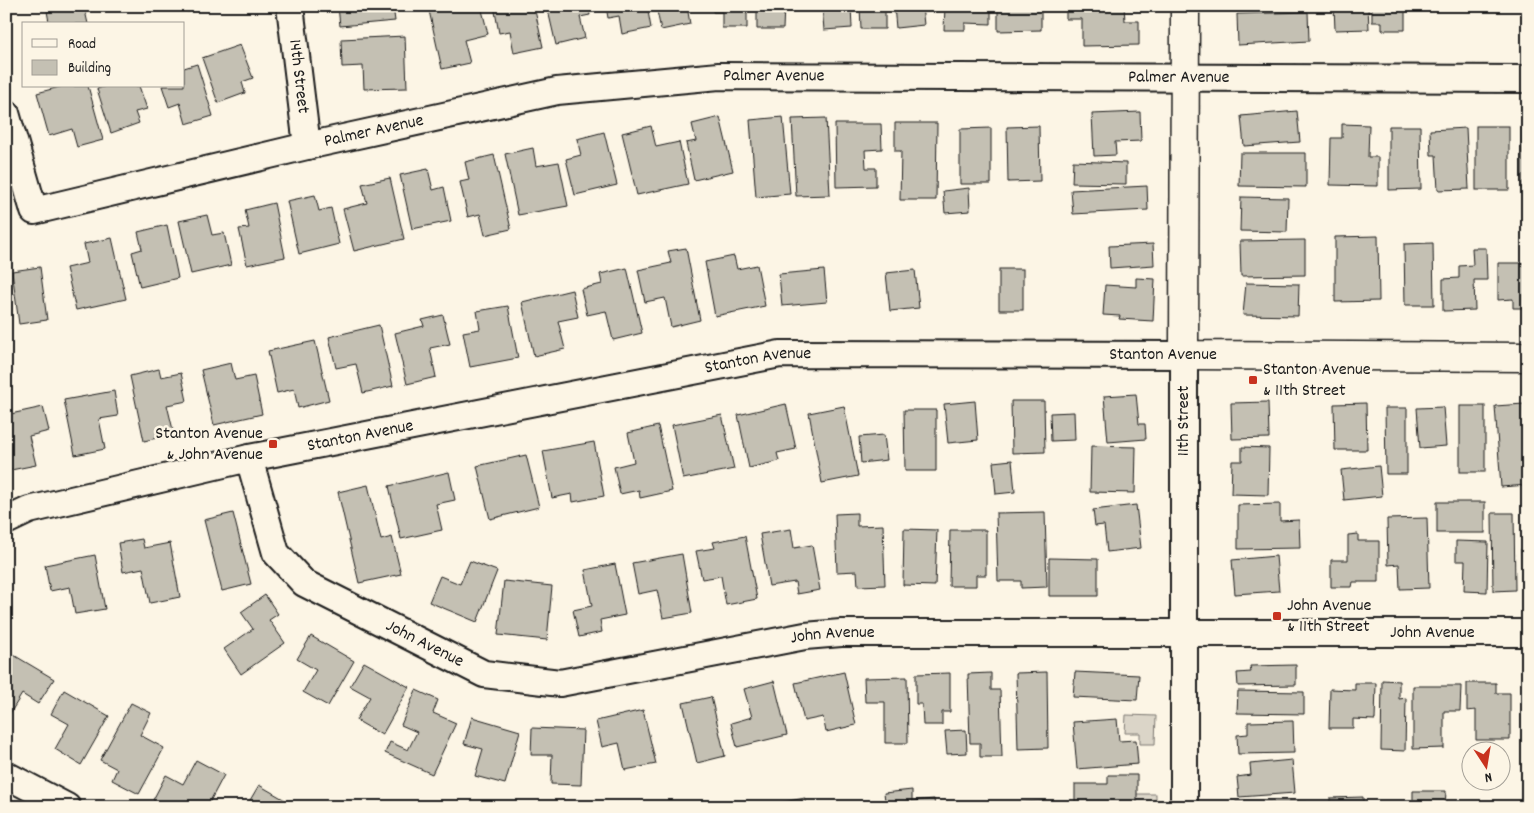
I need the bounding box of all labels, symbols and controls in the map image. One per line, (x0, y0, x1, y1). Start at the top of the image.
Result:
legend (22, 22, 185, 88)
text: Road (68, 34, 96, 56)
street label: 14th Street (282, 38, 315, 115)
text: Building (68, 58, 111, 80)
street label: Palmer Avenue (723, 64, 825, 89)
street label: Palmer Avenue (1128, 65, 1230, 90)
street label: Palmer Avenue (322, 108, 426, 154)
street label: Stanton Avenue (702, 341, 811, 381)
street label: Stanton Avenue (1109, 343, 1217, 368)
place label: Stanton Avenue & 11th Street (1263, 358, 1371, 404)
marker: Stanton Avenue & 11th Street (1247, 374, 1259, 386)
street label: 11th Street (1172, 385, 1197, 456)
street label: Stanton Avenue (305, 414, 416, 459)
place label: Stanton Avenue & John Avenue (155, 422, 263, 468)
marker: Stanton Avenue & John Avenue (267, 438, 279, 450)
place label: John Avenue & 11th Street (1287, 594, 1372, 640)
marker: John Avenue & 11th Street (1271, 610, 1283, 622)
street label: John Avenue (381, 614, 468, 674)
street label: John Avenue (788, 620, 875, 651)
street label: John Avenue (1390, 621, 1475, 646)
north arrow (1462, 740, 1512, 790)
text: N (1483, 766, 1494, 787)

